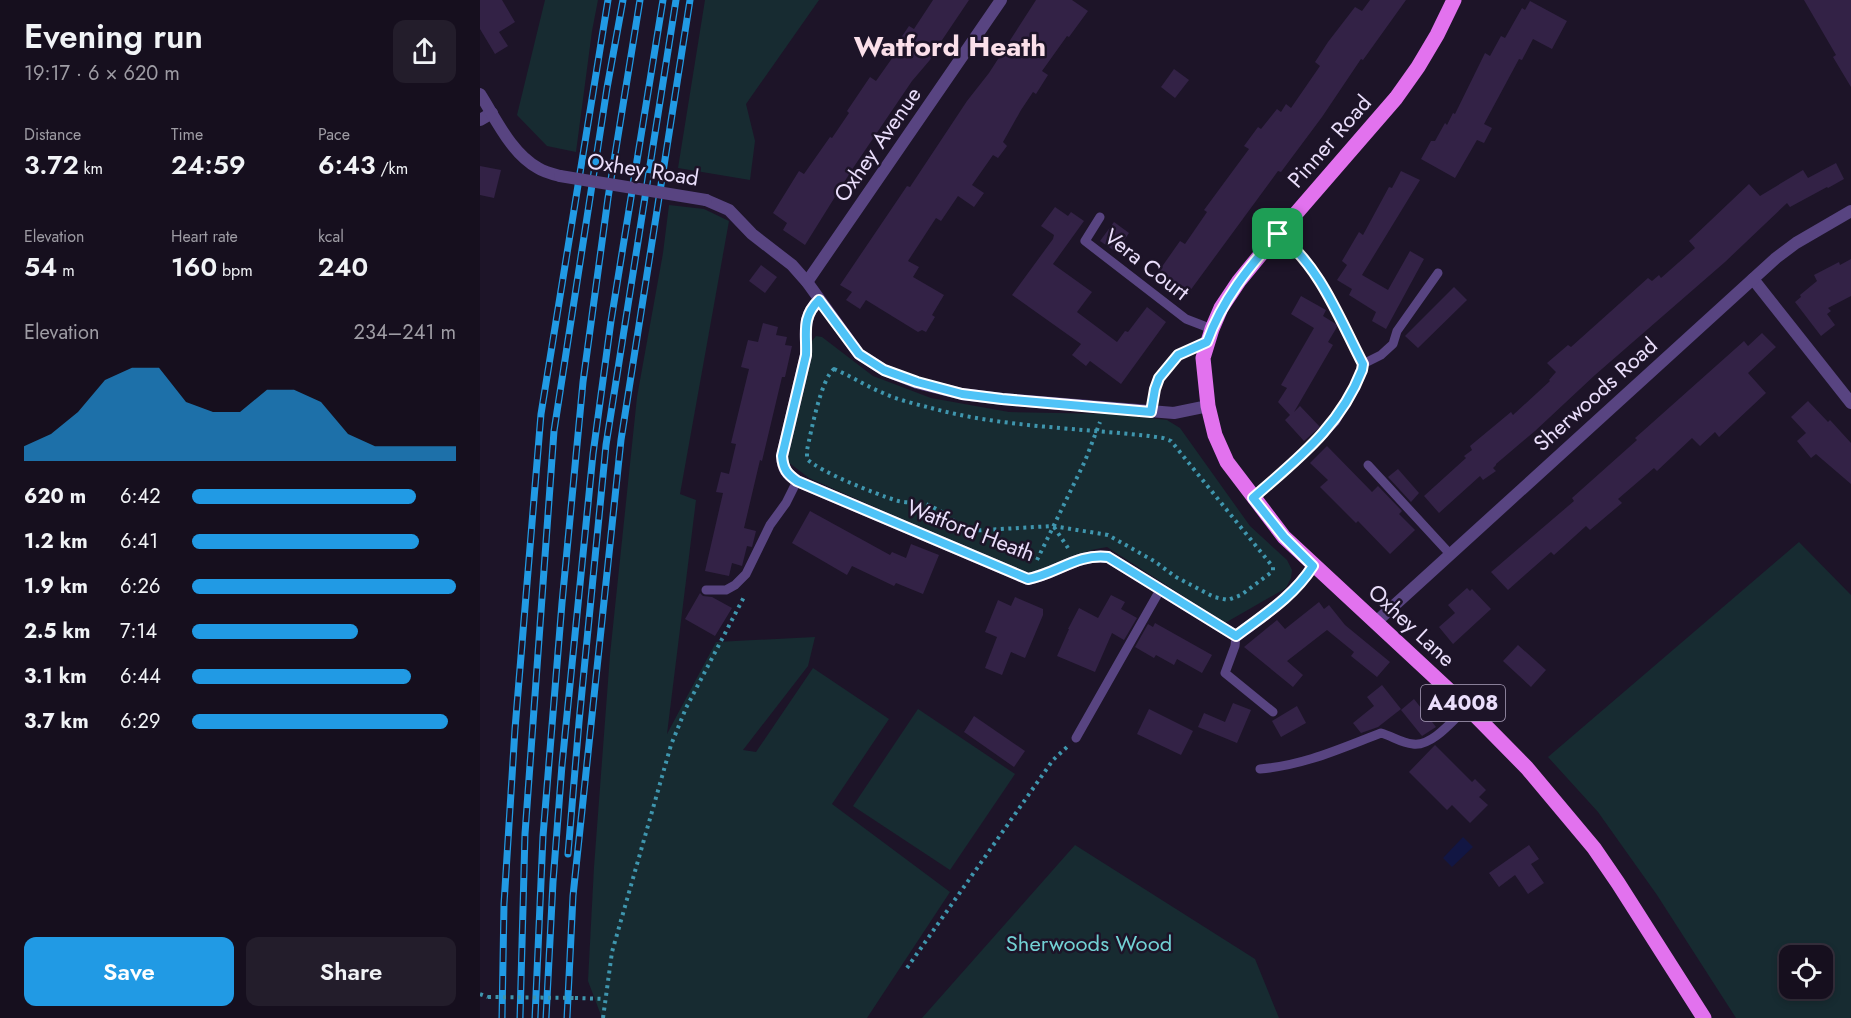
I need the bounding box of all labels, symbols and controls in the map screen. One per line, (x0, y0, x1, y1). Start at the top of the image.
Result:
text: Evening run (24, 13, 203, 60)
button: share (393, 20, 456, 83)
district label: Watford Heath (854, 26, 1046, 67)
text: 19:17 · 6 × 620 m (24, 59, 180, 88)
street label: Oxhey Avenue (825, 80, 929, 208)
street label: Pinner Road (1280, 88, 1378, 194)
text: Distance (24, 123, 81, 146)
text: Time (171, 123, 203, 146)
text: Pace (318, 123, 350, 146)
street label: Oxhey Road (585, 144, 701, 194)
text: 3.72 (24, 146, 79, 184)
text: 24:59 (171, 146, 246, 184)
text: 6:43 (318, 146, 376, 184)
text: km (79, 157, 103, 180)
text: /km (376, 157, 408, 180)
pin (1252, 208, 1303, 259)
icon: arrive (1261, 217, 1294, 250)
street label: Vera Court (1098, 221, 1197, 308)
text: Elevation (24, 225, 84, 248)
text: Heart rate (171, 225, 238, 248)
text: kcal (318, 225, 344, 248)
text: 54 (24, 248, 57, 286)
text: 160 (171, 248, 217, 286)
text: 240 (318, 248, 368, 286)
text: m (57, 259, 75, 282)
text: bpm (217, 259, 253, 282)
text: Elevation (24, 318, 99, 347)
text: 234–241 m (354, 318, 456, 347)
street label: Sherwoods Road (1526, 329, 1664, 459)
text: 620 m (24, 482, 86, 511)
text: 6:42 (120, 482, 161, 511)
street label: Watford Heath (902, 491, 1040, 569)
text: 1.2 km (24, 527, 88, 556)
text: 6:41 (120, 527, 158, 556)
text: 1.9 km (24, 572, 88, 601)
text: 6:26 (120, 572, 160, 601)
street label: Oxhey Lane (1361, 576, 1463, 674)
text: 2.5 km (24, 617, 90, 646)
text: 7:14 (120, 617, 157, 646)
text: 3.1 km (24, 662, 87, 691)
text: 6:44 (120, 662, 161, 691)
road number: A4008 (1421, 685, 1505, 721)
text: 3.7 km (24, 707, 89, 736)
text: 6:29 (120, 707, 160, 736)
park label: Sherwoods Wood (1006, 927, 1172, 959)
button: Save (24, 937, 234, 1006)
button: Share (246, 937, 456, 1006)
map controls (1779, 945, 1833, 999)
button: locate (1779, 945, 1833, 999)

